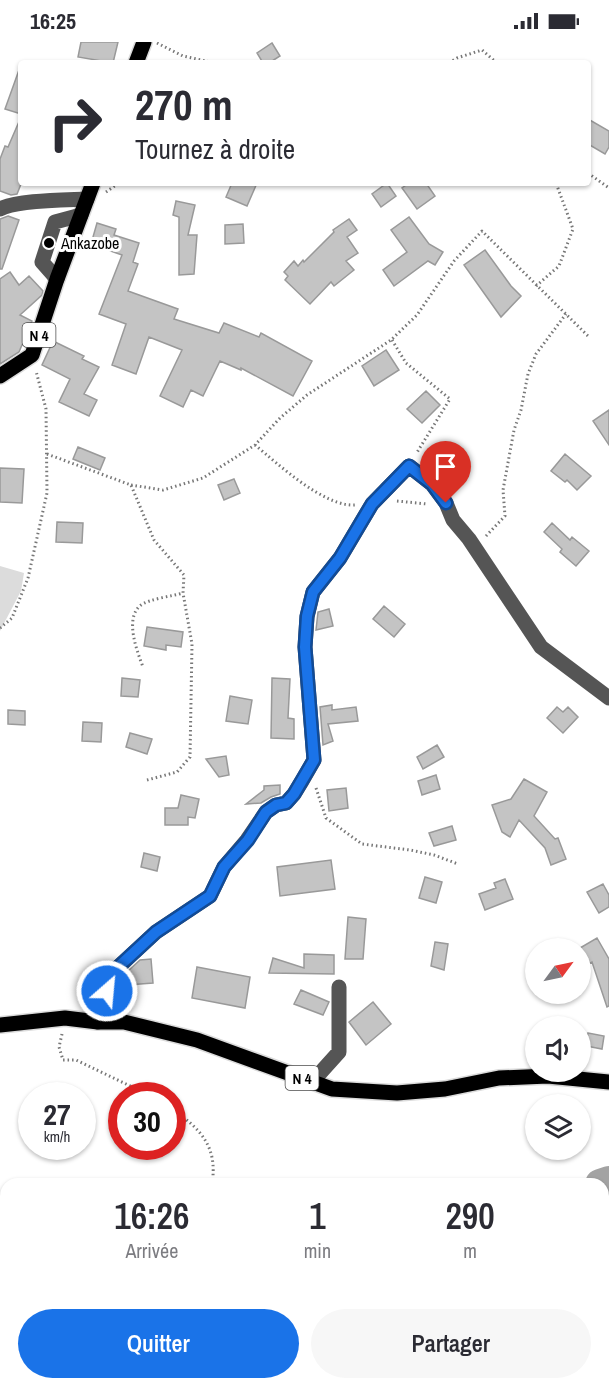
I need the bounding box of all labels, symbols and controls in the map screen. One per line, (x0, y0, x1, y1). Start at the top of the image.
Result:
text: 16:25 (30, 6, 76, 36)
text: 270 m (135, 77, 233, 133)
icon: right (36, 84, 114, 162)
text: Tournez à droite (135, 131, 295, 167)
place label: Ankazobe (60, 232, 119, 254)
marker: Ankazobe (42, 236, 56, 250)
road number: N 4 (22, 323, 56, 347)
pin (420, 441, 471, 503)
icon: arrive (429, 450, 462, 483)
north arrow (525, 938, 591, 1004)
map controls (525, 938, 591, 1160)
position arrow (75, 959, 139, 1023)
button: sound (525, 1016, 591, 1082)
road number: N 4 (286, 1066, 318, 1090)
speed limit sign: 30 (108, 1082, 186, 1160)
text: 27 (43, 1094, 71, 1134)
button: layers (525, 1094, 591, 1160)
text: km/h (44, 1126, 70, 1147)
text: 16:26 (114, 1192, 189, 1240)
text: 1 (309, 1192, 326, 1240)
text: 290 (445, 1192, 495, 1240)
text: Arrivée (125, 1237, 178, 1264)
text: min (304, 1237, 331, 1264)
text: m (463, 1237, 477, 1264)
button: Quitter (18, 1309, 299, 1378)
button: Partager (311, 1309, 591, 1378)

